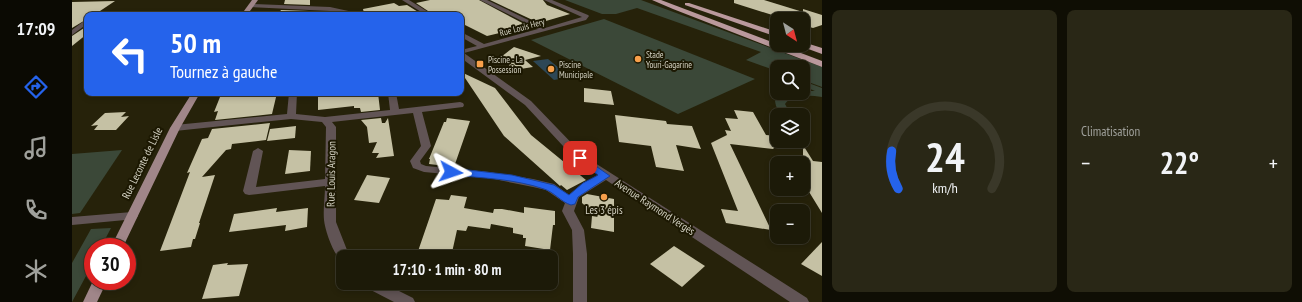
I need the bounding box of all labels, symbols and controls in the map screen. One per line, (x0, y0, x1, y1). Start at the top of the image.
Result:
north arrow (770, 12, 810, 52)
map controls (770, 12, 810, 244)
street label: Rue Louis Hery (498, 16, 546, 38)
text: 17:09 (17, 17, 55, 40)
text: 50 m (170, 24, 221, 61)
icon: left (104, 28, 156, 80)
place label: Stade Youri-Gagarine (646, 49, 692, 70)
place label: Piscine - La Possession (488, 54, 523, 75)
marker: Stade Youri-Gagarine (633, 54, 643, 64)
marker: Piscine - La Possession (475, 59, 485, 69)
place label: Piscine Municipale (559, 59, 593, 80)
text: Tournez à gauche (170, 60, 277, 83)
button: search (770, 60, 810, 100)
marker: Piscine Municipale (546, 64, 556, 74)
icon: directions (22, 73, 50, 101)
button: layers (770, 108, 810, 148)
text: Climatisation (1081, 123, 1140, 140)
street label: Rue Leconte de Lisle (119, 124, 166, 201)
text: 24 (925, 130, 964, 183)
icon: music (22, 134, 50, 162)
street label: Rue Louis Aragon (323, 141, 339, 207)
pin (563, 141, 597, 175)
text: 22° (1160, 143, 1199, 182)
icon: arrive (569, 147, 591, 169)
text: − (1081, 149, 1090, 177)
text: + (1269, 149, 1278, 177)
position arrow (430, 151, 472, 193)
button: + (770, 156, 810, 196)
street label: Avenue Raymond Vergès (612, 176, 698, 238)
text: km/h (932, 178, 957, 197)
marker: Les 3 épis (599, 192, 609, 202)
icon: phone (22, 196, 50, 224)
place label: Les 3 épis (585, 203, 623, 217)
button: − (770, 204, 810, 244)
speed limit sign: 30 (84, 238, 136, 290)
icon: climate (22, 257, 50, 285)
text: 17:10 · 1 min · 80 m (393, 260, 501, 279)

